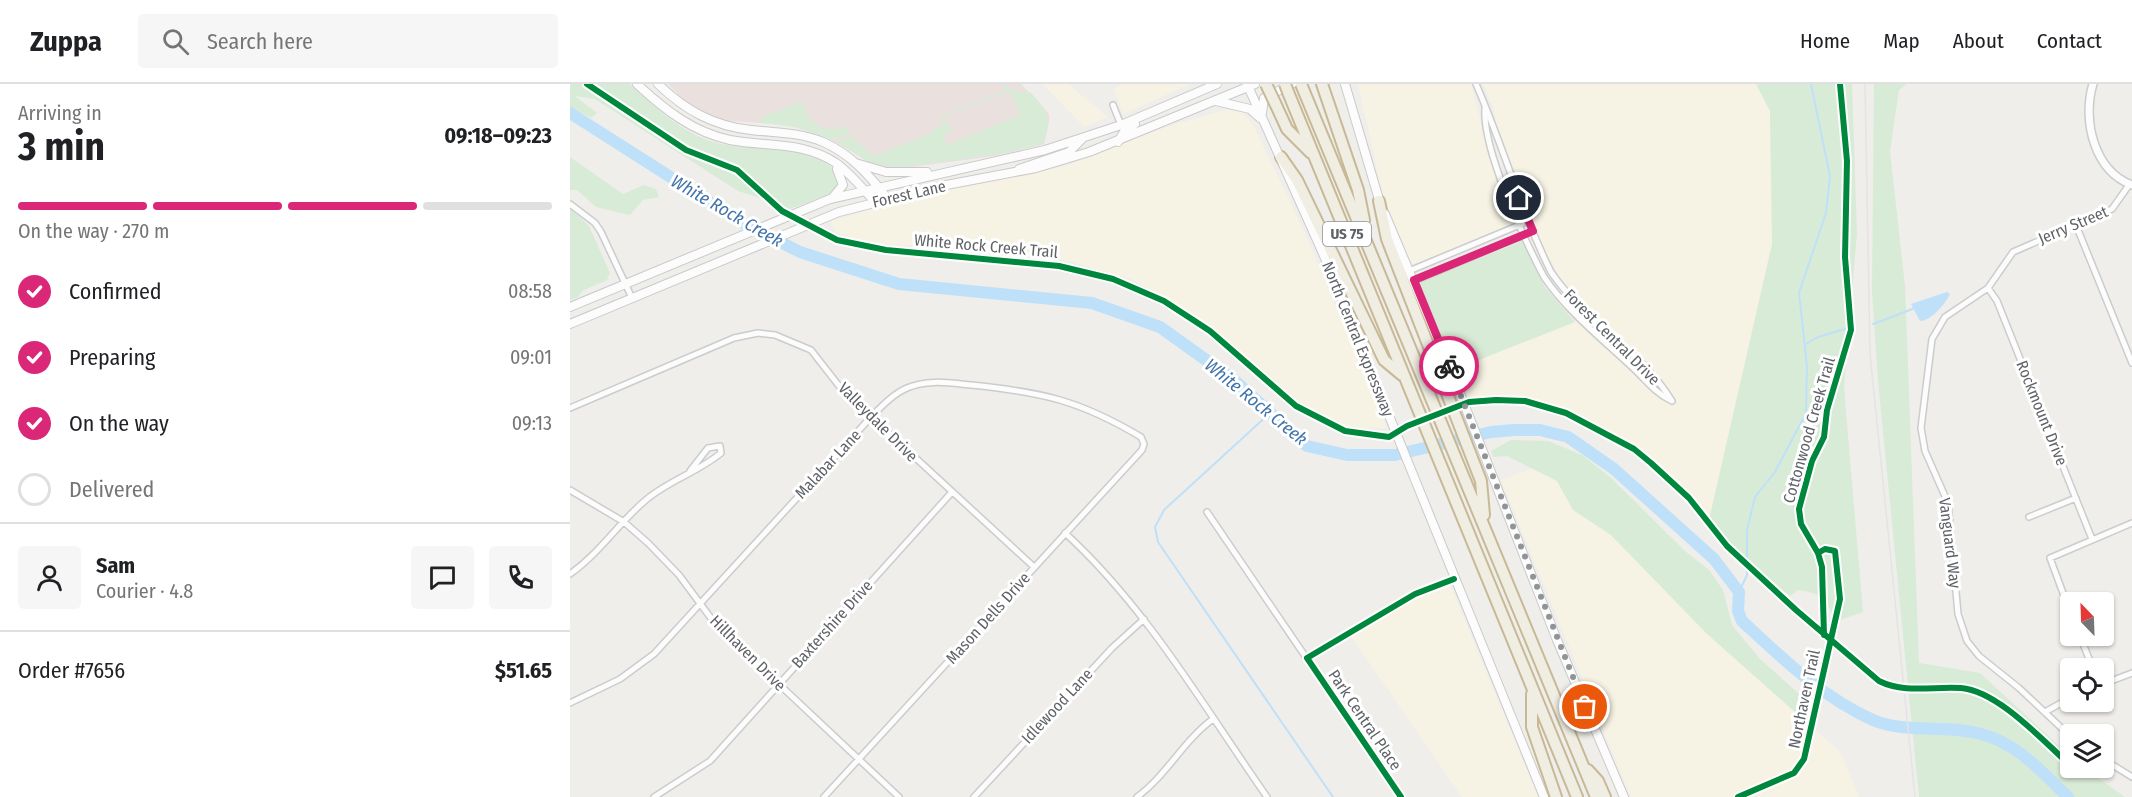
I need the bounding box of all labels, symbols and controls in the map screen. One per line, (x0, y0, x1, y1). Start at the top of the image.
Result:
search box (138, 14, 558, 68)
text: Zuppa (30, 25, 102, 58)
icon: search (159, 25, 192, 58)
text: Search here (207, 28, 313, 55)
text: Home (1800, 28, 1850, 54)
text: Map (1883, 28, 1920, 54)
text: About (1953, 28, 2004, 54)
text: Contact (2037, 28, 2102, 54)
text: Arriving in (18, 101, 102, 125)
text: 09:18–09:23 (444, 122, 552, 149)
text: 3 min (18, 124, 105, 170)
water label: White Rock Creek (667, 170, 787, 252)
pin (1493, 172, 1544, 223)
street label: Forest Lane (870, 176, 948, 212)
icon: home (1502, 181, 1535, 214)
street label: Jerry Street (2035, 202, 2111, 248)
text: On the way · 270 m (18, 219, 169, 243)
road number: US 75 (1323, 222, 1371, 246)
street label: White Rock Creek Trail (913, 230, 1059, 262)
street label: North Central Expressway (1318, 259, 1398, 420)
icon: check (18, 275, 51, 308)
text: Confirmed (69, 278, 162, 305)
text: 08:58 (508, 279, 552, 303)
street label: Forest Central Drive (1560, 285, 1664, 389)
courier (1419, 336, 1479, 396)
icon: check (18, 341, 51, 374)
text: Preparing (69, 344, 155, 371)
text: 09:01 (510, 345, 552, 369)
icon: bike (1433, 350, 1466, 383)
water label: White Rock Creek (1200, 354, 1312, 450)
street label: Cottonwood Creek Trail (1779, 355, 1839, 505)
street label: Rockmount Drive (2012, 358, 2072, 468)
street label: Valleydale Drive (834, 378, 922, 466)
icon: check (18, 407, 51, 440)
text: On the way (69, 410, 169, 437)
text: 09:13 (512, 411, 552, 435)
street label: Malabar Lane (791, 425, 865, 503)
text: Delivered (69, 476, 154, 503)
street label: Vanguard Way (1935, 497, 1965, 590)
button: person (18, 546, 81, 609)
button: chat (411, 546, 474, 609)
button: phone (489, 546, 552, 609)
text: Sam (96, 552, 135, 579)
street label: Mason Dells Drive (942, 568, 1034, 668)
street label: Baxtershire Drive (788, 576, 877, 672)
text: Courier · 4.8 (96, 579, 193, 603)
north arrow (2060, 592, 2114, 646)
map controls (2060, 592, 2114, 778)
street label: Hillhaven Drive (706, 611, 790, 695)
street label: Northaven Trail (1784, 648, 1824, 750)
text: Order #7656 (18, 657, 125, 684)
text: $51.65 (495, 657, 552, 684)
button: locate (2060, 658, 2114, 712)
street label: Idlewood Lane (1017, 664, 1097, 747)
street label: Park Central Place (1324, 666, 1406, 774)
pin (1559, 681, 1610, 732)
icon: bag (1568, 690, 1601, 723)
button: layers (2060, 724, 2114, 778)

